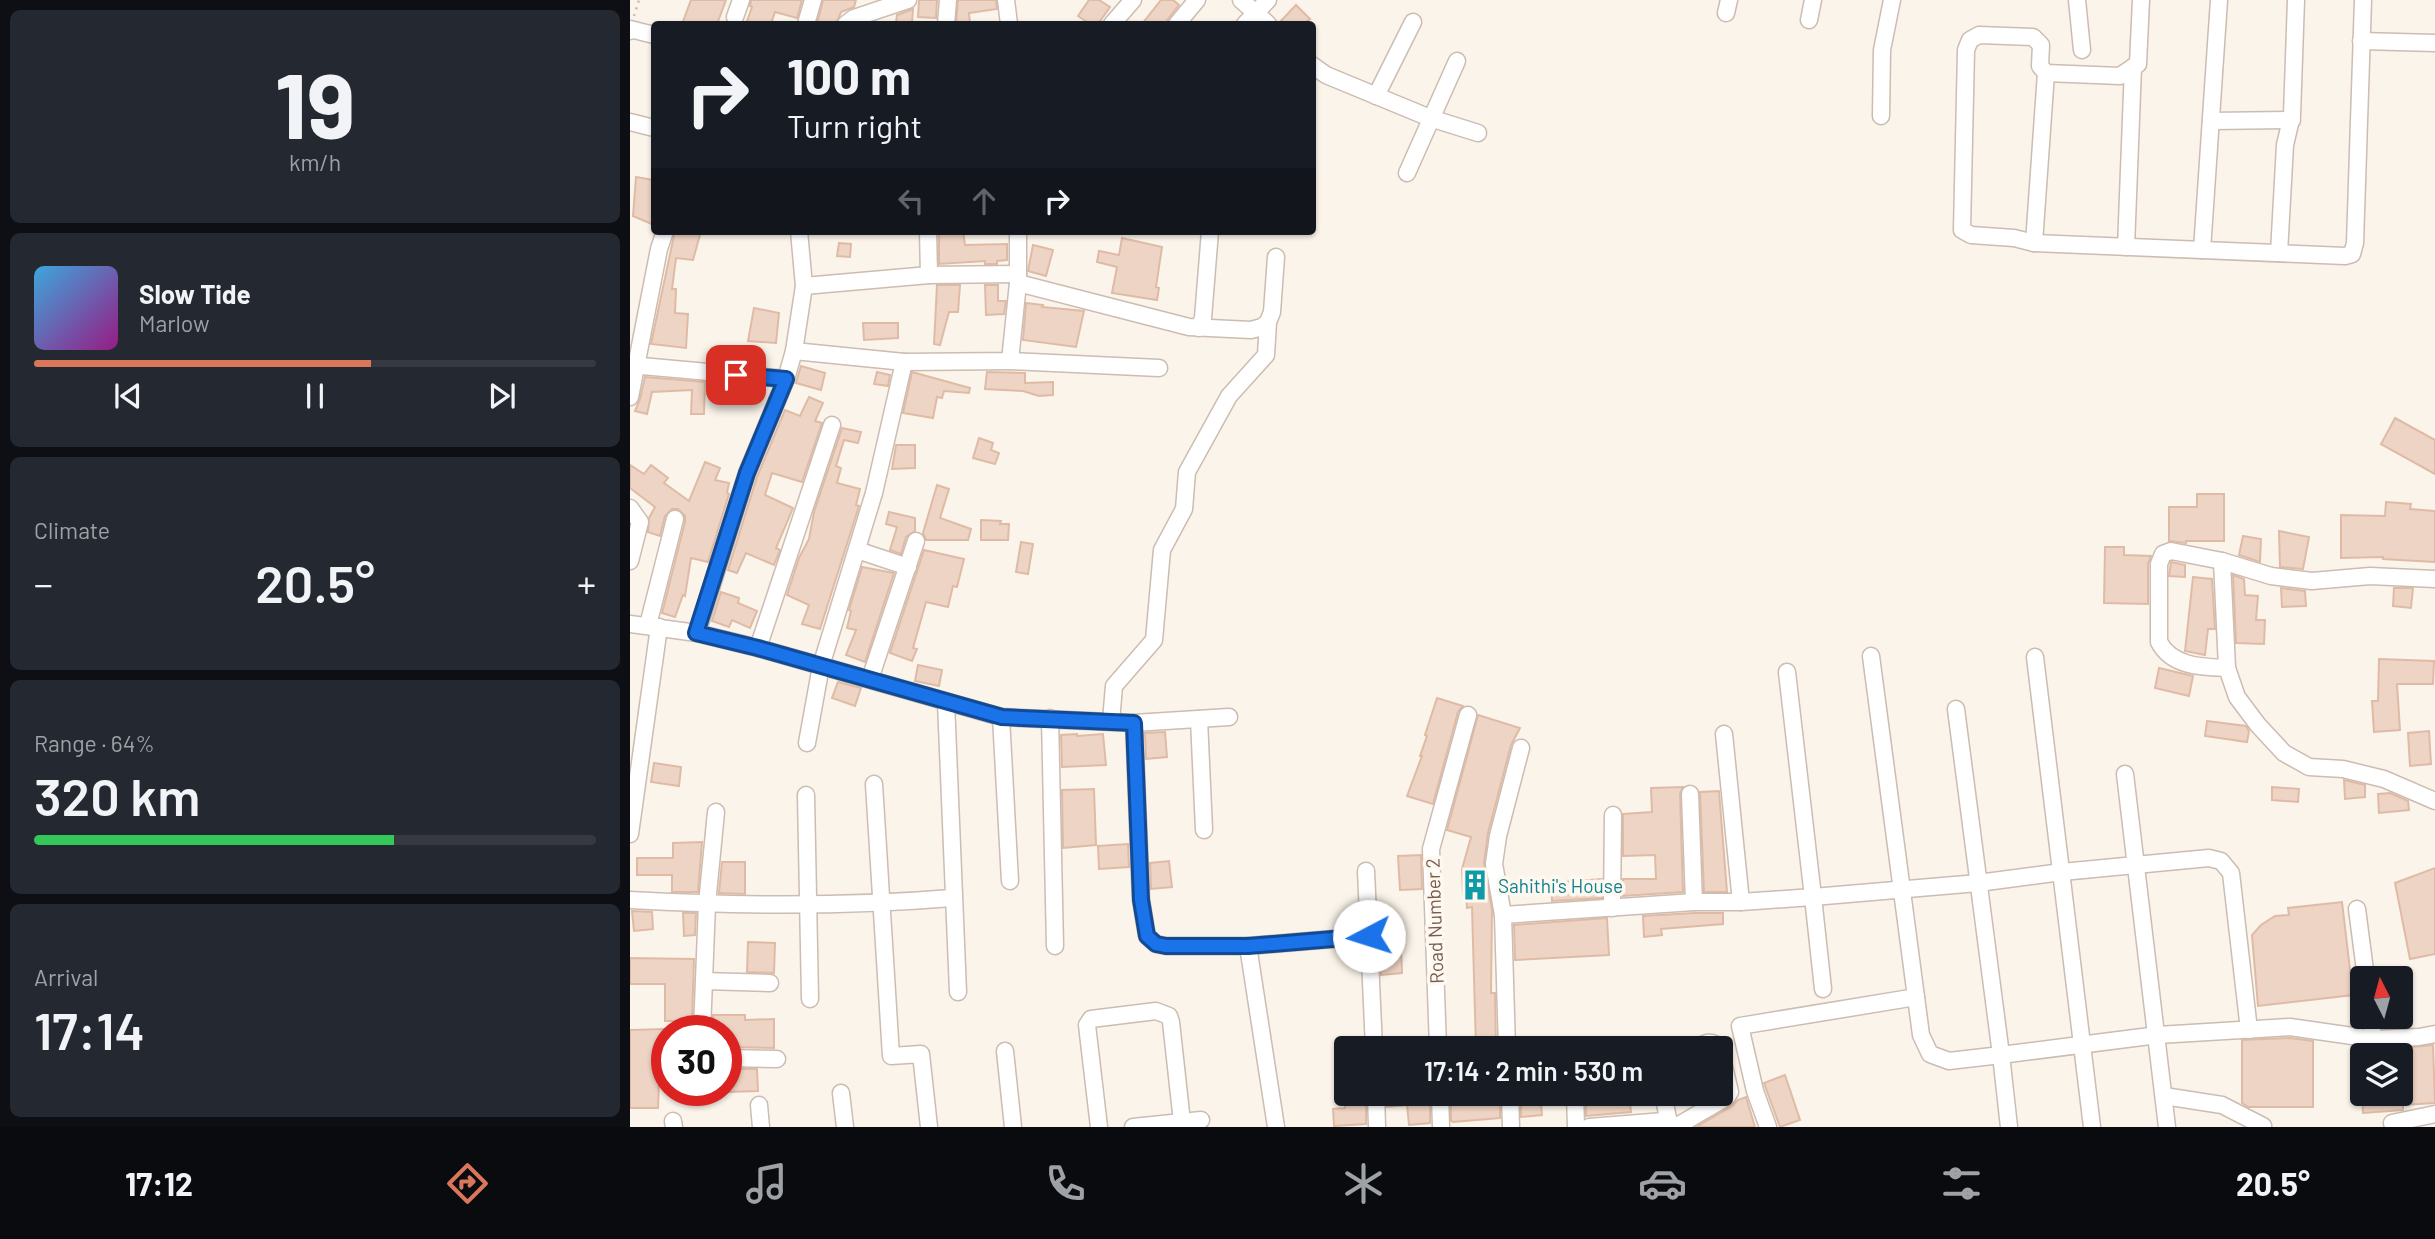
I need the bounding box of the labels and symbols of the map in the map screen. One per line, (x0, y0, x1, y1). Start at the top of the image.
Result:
pin (706, 345, 766, 405)
street label: Road Number 2 (1420, 858, 1448, 984)
building icon: Sahithi's House (1458, 868, 1492, 902)
place label: Sahithi's House (1498, 874, 1623, 897)
position arrow (1332, 899, 1406, 973)
north arrow (2350, 966, 2413, 1029)
speed limit sign: 30 (651, 1015, 742, 1106)

